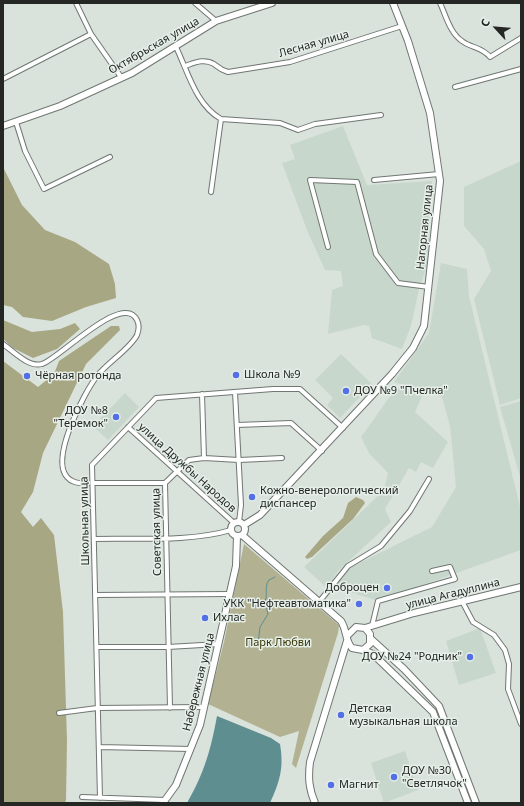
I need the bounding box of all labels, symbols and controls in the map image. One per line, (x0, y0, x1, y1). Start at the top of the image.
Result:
north arrow (476, 8, 516, 48)
street label: Октябрьская улица (106, 15, 202, 77)
text: С (476, 16, 493, 29)
street label: Лесная улица (277, 28, 351, 60)
street label: Нагорная улица (414, 184, 436, 270)
place label: Школа №9 (244, 368, 300, 382)
place label: Чёрная ротонда (35, 369, 121, 383)
marker: Школа №9 (231, 370, 241, 380)
marker: Чёрная ротонда (22, 371, 32, 381)
place label: ДОУ №9 "Пчелка" (354, 384, 448, 398)
marker: ДОУ №9 "Пчелка" (341, 386, 351, 396)
place label: ДОУ №8 "Теремок" (53, 404, 108, 430)
marker: ДОУ №8 "Теремок" (111, 412, 121, 422)
street label: улица Дружбы Народов (135, 421, 239, 515)
street label: Школьная улица (78, 476, 92, 566)
place label: Кожно-венерологический диспансер (260, 484, 399, 510)
street label: Советская улица (150, 488, 164, 576)
marker: Кожно-венерологический диспансер (247, 492, 257, 502)
street label: улица Агадуллина (405, 576, 501, 612)
place label: Доброцен (325, 581, 379, 595)
marker: Доброцен (382, 583, 392, 593)
place label: УКК "Нефтеавтоматика" (224, 597, 351, 611)
marker: УКК "Нефтеавтоматика" (354, 599, 364, 609)
place label: Ихлас (213, 611, 245, 625)
marker: Ихлас (200, 613, 210, 623)
street label: Набережная улица (180, 631, 218, 733)
park label: Парк Любви (245, 636, 311, 650)
place label: ДОУ №24 "Родник" (362, 650, 462, 664)
marker: ДОУ №24 "Родник" (465, 652, 475, 662)
place label: Детская музыкальная школа (349, 702, 458, 728)
marker: Детская музыкальная школа (336, 710, 346, 720)
place label: ДОУ №30 "Светлячок" (402, 764, 467, 790)
marker: ДОУ №30 "Светлячок" (389, 772, 399, 782)
place label: Магнит (339, 778, 379, 792)
marker: Магнит (326, 780, 336, 790)

